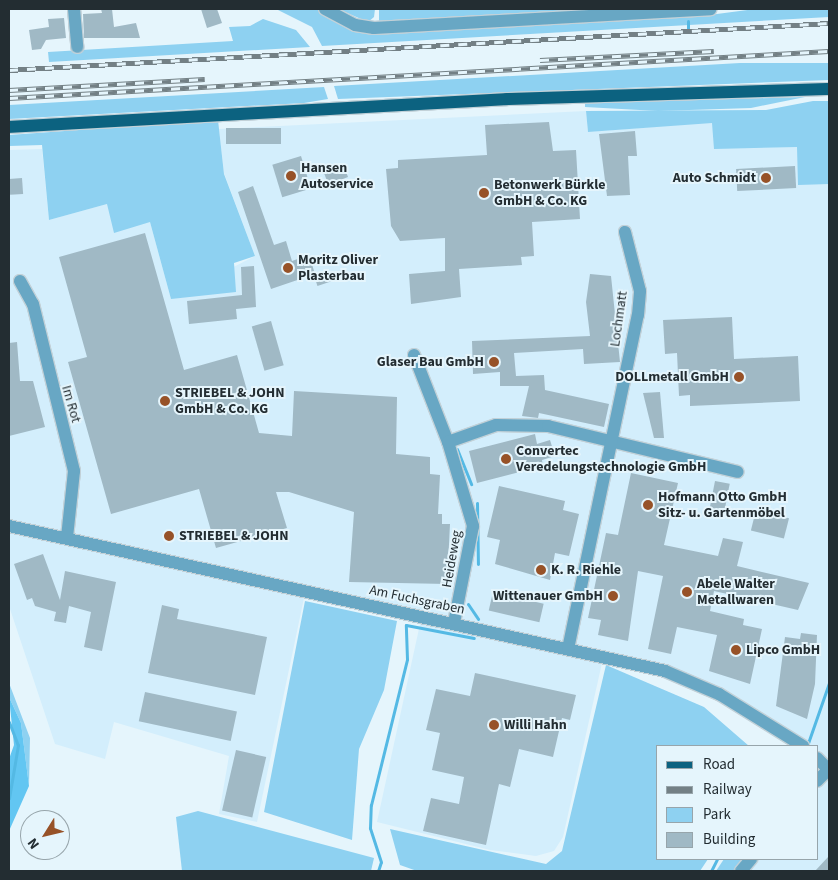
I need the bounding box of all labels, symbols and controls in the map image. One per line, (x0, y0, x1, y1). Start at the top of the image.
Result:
place label: Hansen Autoservice (301, 160, 373, 192)
marker: Hansen Autoservice (285, 170, 297, 182)
place label: Auto Schmidt (673, 170, 756, 186)
marker: Auto Schmidt (760, 172, 772, 184)
place label: Betonwerk Bürkle GmbH & Co. KG (494, 177, 605, 210)
marker: Betonwerk Bürkle GmbH & Co. KG (478, 187, 490, 199)
place label: Moritz Oliver Plasterbau (298, 252, 378, 284)
marker: Moritz Oliver Plasterbau (282, 262, 294, 274)
street label: Lochmatt (607, 290, 631, 348)
place label: Glaser Bau GmbH (377, 354, 484, 370)
marker: Glaser Bau GmbH (488, 356, 500, 368)
place label: DOLLmetall GmbH (615, 369, 729, 385)
marker: DOLLmetall GmbH (733, 371, 745, 383)
street label: Im Rot (58, 383, 84, 425)
place label: STRIEBEL & JOHN GmbH & Co. KG (175, 385, 285, 418)
marker: STRIEBEL & JOHN GmbH & Co. KG (159, 395, 171, 407)
place label: Convertec Veredelungstechnologie GmbH (516, 443, 706, 476)
marker: Convertec Veredelungstechnologie GmbH (500, 453, 512, 465)
place label: Hofmann Otto GmbH Sitz- u. Gartenmöbel (658, 489, 787, 522)
marker: Hofmann Otto GmbH Sitz- u. Gartenmöbel (642, 499, 654, 511)
place label: STRIEBEL & JOHN (179, 528, 289, 544)
street label: Heideweg (439, 529, 465, 589)
marker: STRIEBEL & JOHN (163, 530, 175, 542)
place label: K. R. Riehle (551, 562, 621, 578)
marker: K. R. Riehle (535, 564, 547, 576)
place label: Abele Walter Metallwaren (697, 576, 775, 608)
street label: Am Fuchsgraben (368, 582, 466, 618)
marker: Abele Walter Metallwaren (681, 586, 693, 598)
place label: Wittenauer GmbH (493, 588, 603, 604)
marker: Wittenauer GmbH (607, 590, 619, 602)
place label: Lipco GmbH (746, 642, 820, 658)
marker: Lipco GmbH (730, 644, 742, 656)
place label: Willi Hahn (504, 717, 567, 733)
marker: Willi Hahn (488, 719, 500, 731)
legend (656, 745, 818, 860)
text: Road (703, 754, 735, 775)
text: Railway (703, 779, 752, 800)
text: Park (703, 804, 731, 825)
north arrow (20, 810, 70, 860)
text: Building (703, 829, 755, 850)
text: N (23, 834, 45, 853)

